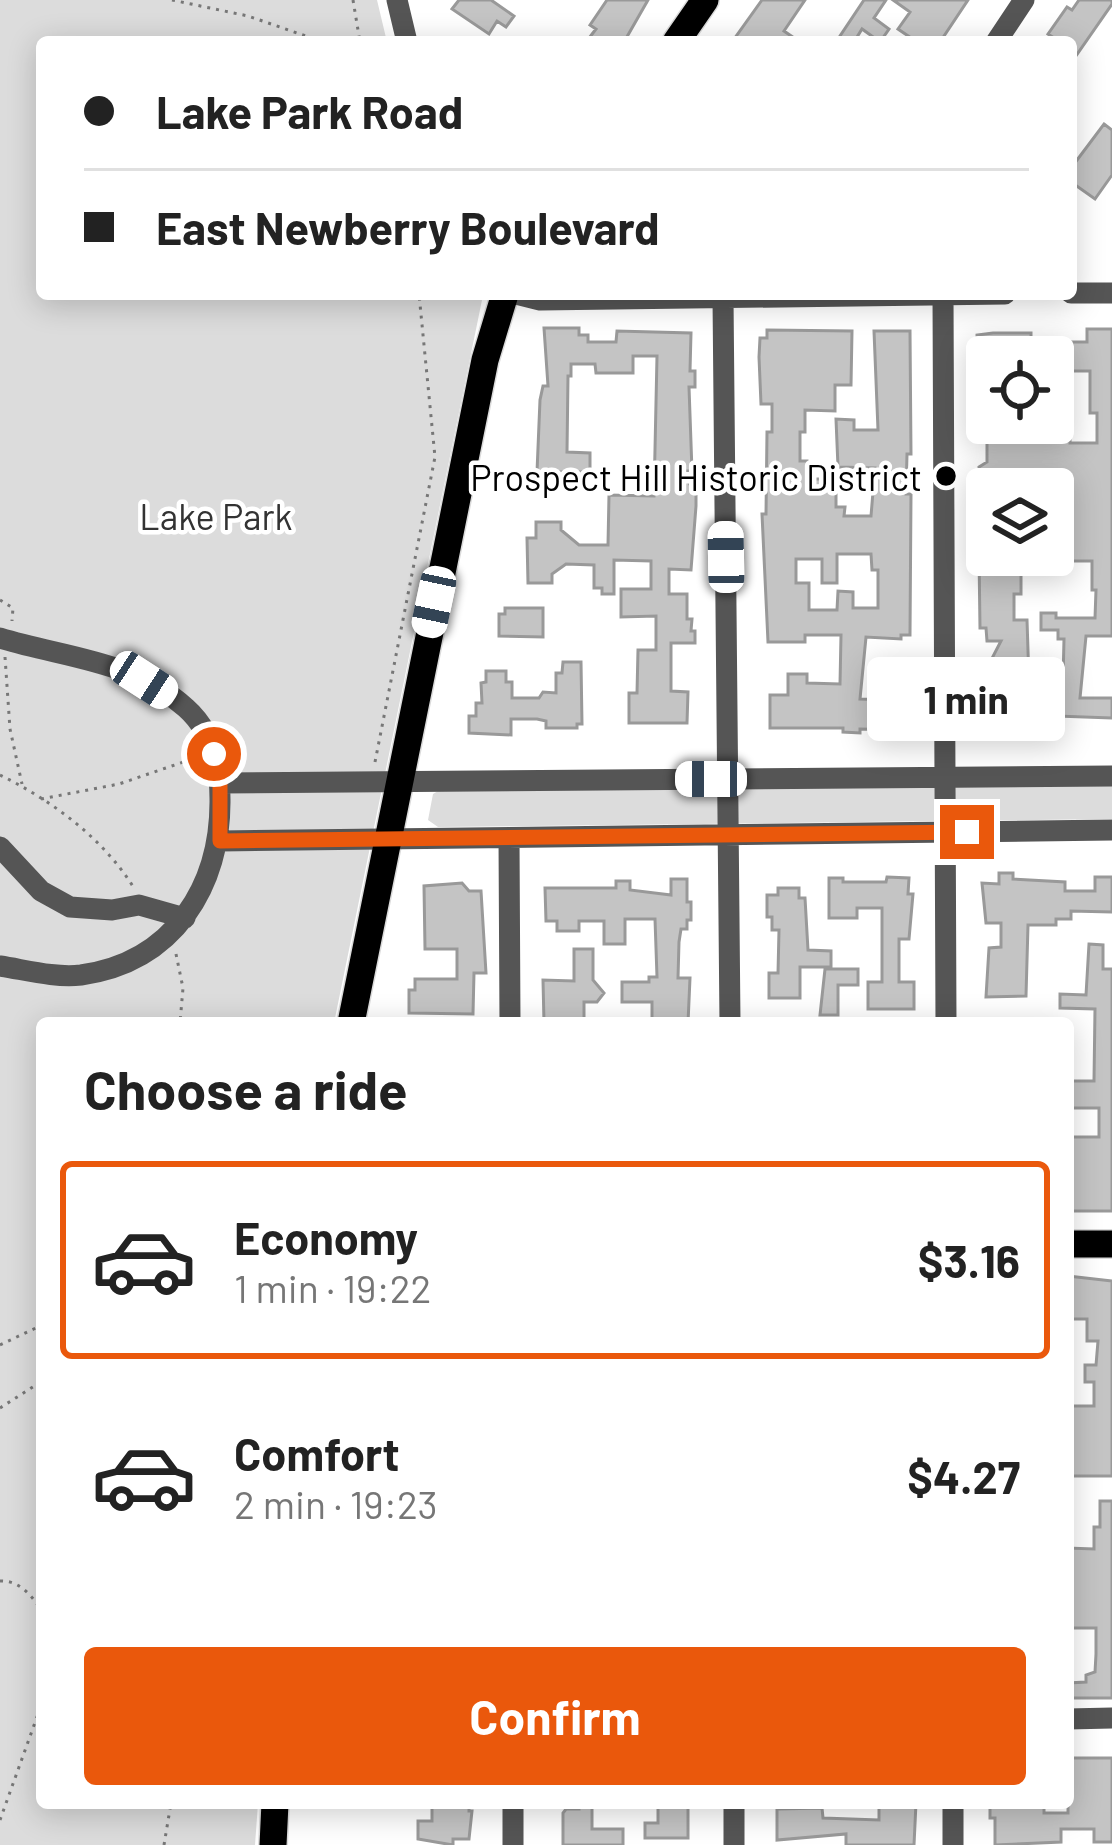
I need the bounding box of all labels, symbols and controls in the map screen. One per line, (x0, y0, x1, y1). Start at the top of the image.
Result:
text: Lake Park Road (156, 84, 463, 138)
text: East Newberry Boulevard (156, 200, 660, 254)
map controls (966, 336, 1074, 576)
button: locate (966, 336, 1074, 444)
place label: Prospect Hill Historic District (470, 455, 922, 498)
marker: Prospect Hill Historic District (933, 463, 959, 489)
button: layers (966, 468, 1074, 576)
park label: Lake Park (139, 494, 293, 537)
car (707, 521, 745, 593)
car (409, 563, 459, 641)
car (104, 645, 184, 715)
callout: 1 min (868, 658, 1066, 742)
text: 1 min (923, 675, 1009, 722)
route start (187, 727, 241, 781)
car (675, 761, 747, 797)
route end (940, 805, 994, 859)
text: Choose a ride (84, 1056, 408, 1121)
icon: car (90, 1206, 198, 1314)
text: Economy (234, 1210, 418, 1264)
text: $3.16 (918, 1233, 1020, 1287)
text: 1 min · 19:22 (234, 1264, 431, 1311)
icon: car (90, 1422, 198, 1530)
text: Comfort (234, 1426, 400, 1480)
text: $4.27 (907, 1449, 1020, 1503)
text: 2 min · 19:23 (234, 1480, 438, 1527)
button: Confirm (84, 1647, 1026, 1785)

